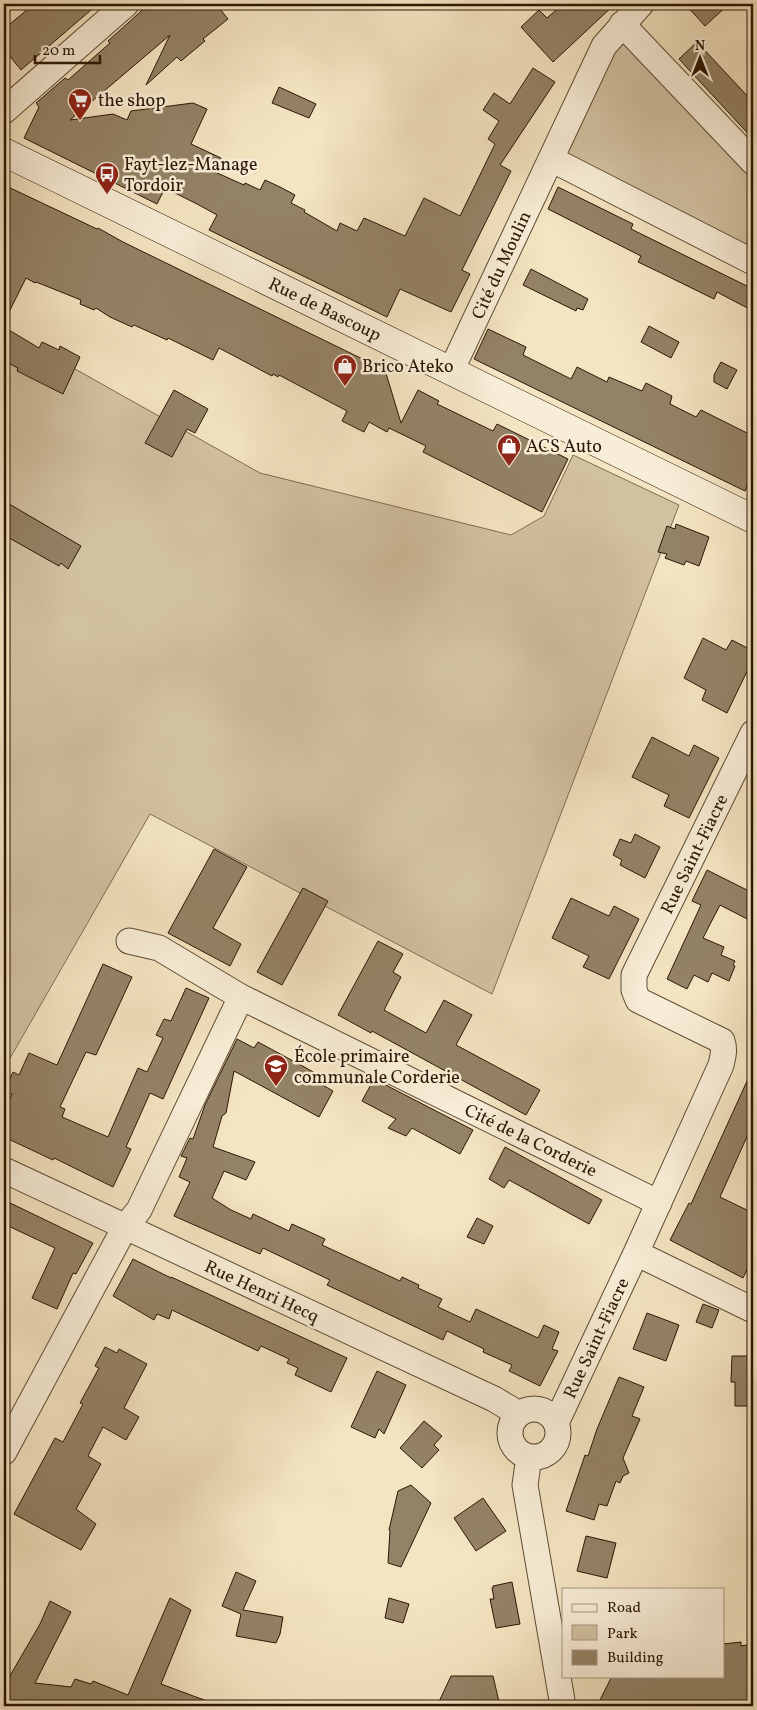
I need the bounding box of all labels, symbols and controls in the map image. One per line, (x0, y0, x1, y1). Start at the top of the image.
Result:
scale bar (35, 32, 100, 64)
north arrow (674, 32, 724, 82)
text: N (695, 37, 705, 56)
text: 20 m (42, 41, 75, 62)
supermarket icon: the shop (67, 87, 93, 121)
place label: the shop (98, 89, 166, 114)
place label: Fayt-lez-Manage Tordoir (124, 153, 258, 199)
bus stop icon: Fayt-lez-Manage Tordoir (94, 161, 120, 195)
street label: Cité du Moulin (466, 207, 539, 324)
street label: Rue de Bascoup (264, 272, 385, 349)
shop icon: Brico Ateko (332, 353, 358, 387)
place label: Brico Ateko (362, 355, 454, 380)
shop icon: ACS Auto (496, 433, 522, 467)
place label: ACS Auto (526, 435, 602, 460)
street label: Rue Saint-Fiacre (655, 790, 735, 919)
place label: École primaire communale Corderie (294, 1045, 460, 1091)
school or university icon: École primaire communale Corderie (263, 1053, 289, 1087)
street label: Cité de la Corderie (460, 1098, 601, 1184)
street label: Rue Henri Hecq (200, 1255, 323, 1330)
street label: Rue Saint-Fiacre (558, 1274, 636, 1403)
legend (562, 1588, 724, 1678)
text: Road (607, 1598, 641, 1619)
text: Park (607, 1624, 638, 1645)
text: Building (607, 1648, 664, 1669)

